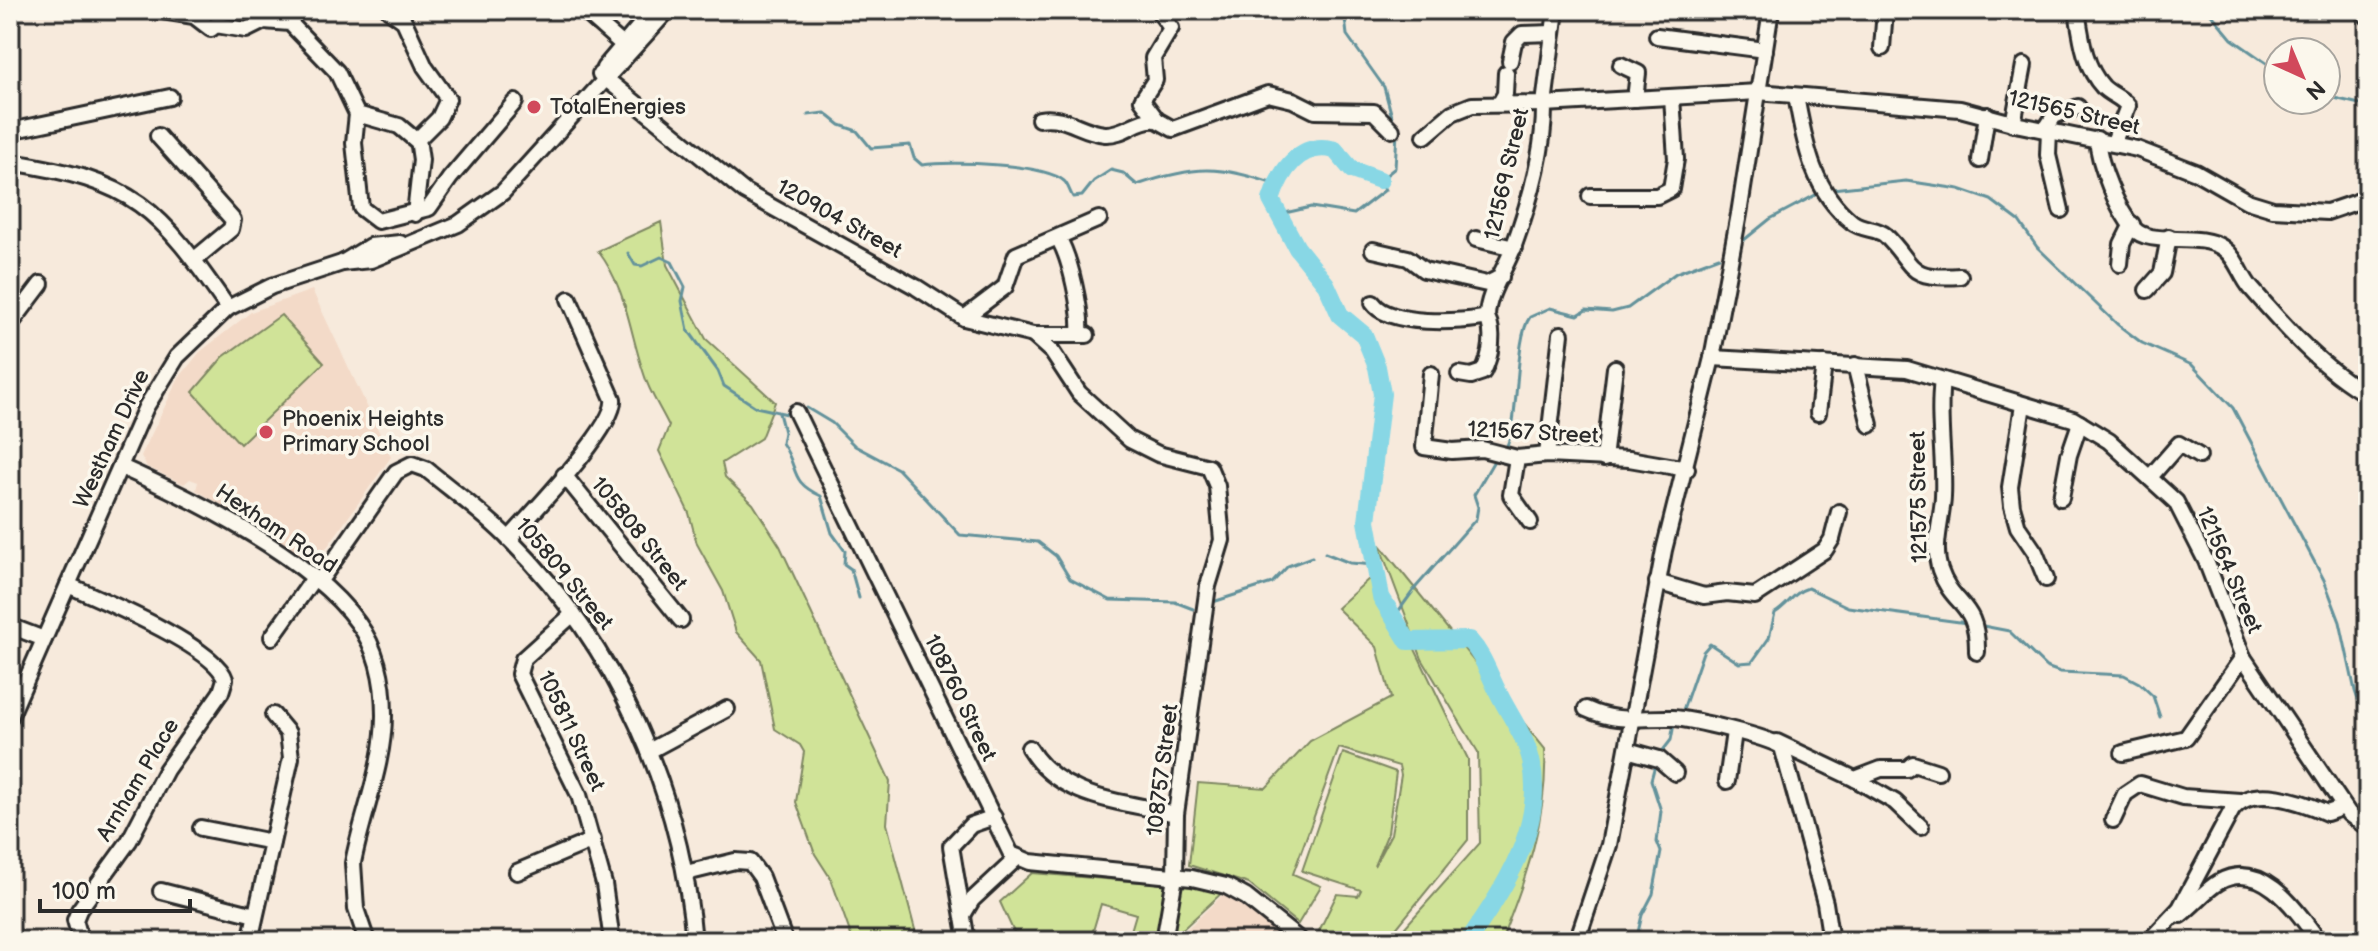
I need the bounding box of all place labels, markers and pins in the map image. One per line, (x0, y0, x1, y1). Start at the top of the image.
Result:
place label: TotalEnergies (550, 94, 686, 121)
marker: TotalEnergies (525, 98, 543, 116)
place label: Phoenix Heights Primary School (282, 406, 444, 458)
marker: Phoenix Heights Primary School (257, 423, 275, 441)

